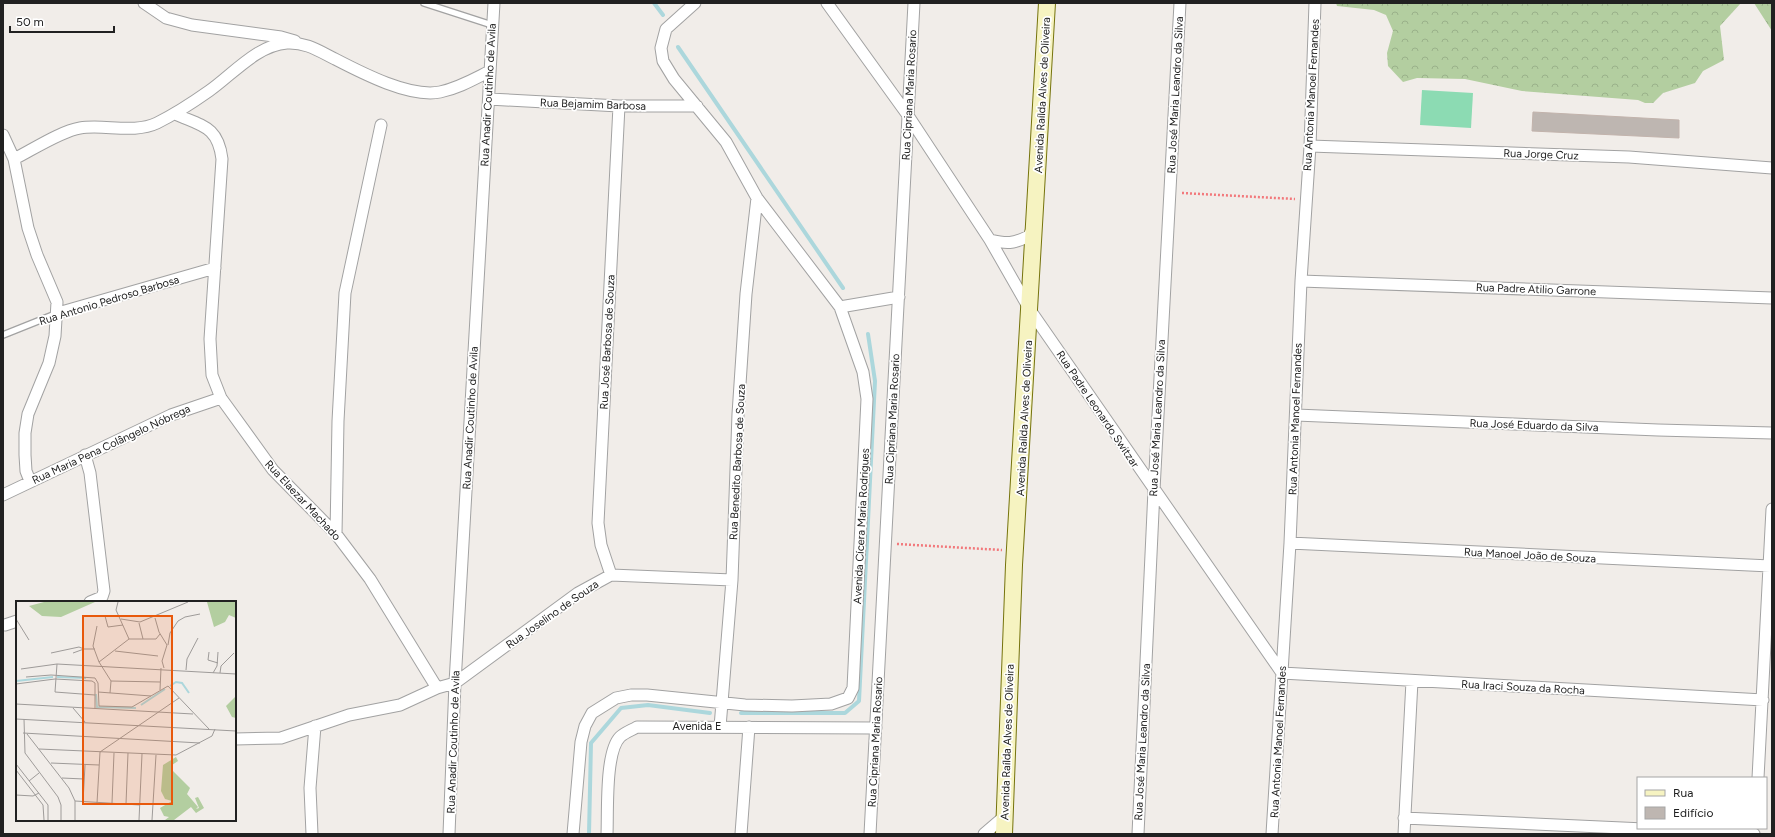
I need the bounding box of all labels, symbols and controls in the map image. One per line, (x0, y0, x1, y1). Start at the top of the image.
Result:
scale bar (10, 8, 114, 34)
text: 50 m (16, 15, 44, 29)
street label: Rua José Maria Leandro da Silva (1165, 16, 1186, 174)
street label: Avenida Raílda Alves de Oliveira (1032, 17, 1053, 173)
street label: Rua Antonia Manoel Fernandes (1301, 19, 1322, 171)
street label: Rua Anadir Coutinho de Avila (478, 23, 499, 167)
street label: Rua Cipriana Maria Rosario (900, 29, 919, 161)
street label: Rua Bejamim Barbosa (540, 96, 646, 113)
street label: Rua Jorge Cruz (1503, 147, 1579, 162)
street label: Rua Antonio Pedroso Barbosa (37, 273, 181, 328)
street label: Rua José Barbosa de Souza (597, 274, 618, 410)
street label: Rua Padre Atilio Garrone (1476, 281, 1596, 298)
street label: Rua José Maria Leandro da Silva (1147, 339, 1168, 497)
street label: Avenida Raílda Alves de Oliveira (1014, 340, 1035, 496)
street label: Rua Antonia Manoel Fernandes (1286, 343, 1305, 495)
street label: Rua Anadir Coutinho de Avila (460, 346, 481, 490)
street label: Rua Padre Leonardo Switzar (1054, 348, 1142, 470)
street label: Rua Cipriana Maria Rosario (883, 353, 902, 485)
street label: Rua Benedito Barbosa de Souza (727, 384, 748, 540)
street label: Rua Maria Pena Colângelo Nóbrega (30, 402, 192, 487)
street label: Rua José Eduardo da Silva (1469, 417, 1599, 434)
street label: Avenida Cícera Maria Rodrigues (851, 448, 872, 604)
street label: Rua Elaezar Machado (262, 458, 343, 543)
street label: Rua Manoel João de Souza (1464, 546, 1596, 565)
street label: Rua Joselino de Souza (503, 577, 601, 651)
inset map (16, 601, 236, 821)
street label: Rua José Maria Leandro da Silva (1132, 663, 1153, 821)
street label: Avenida Raílda Alves de Oliveira (998, 664, 1017, 820)
street label: Rua Antonia Manoel Fernandes (1268, 666, 1289, 818)
street label: Rua Anadir Coutinho de Avila (445, 670, 462, 814)
street label: Rua Cipriana Maria Rosario (866, 676, 885, 808)
street label: Rua Iraci Souza da Rocha (1461, 678, 1585, 697)
street label: Avenida E (673, 720, 721, 733)
legend (1637, 777, 1767, 829)
text: Rua (1673, 786, 1693, 800)
text: Edifício (1673, 806, 1713, 820)

